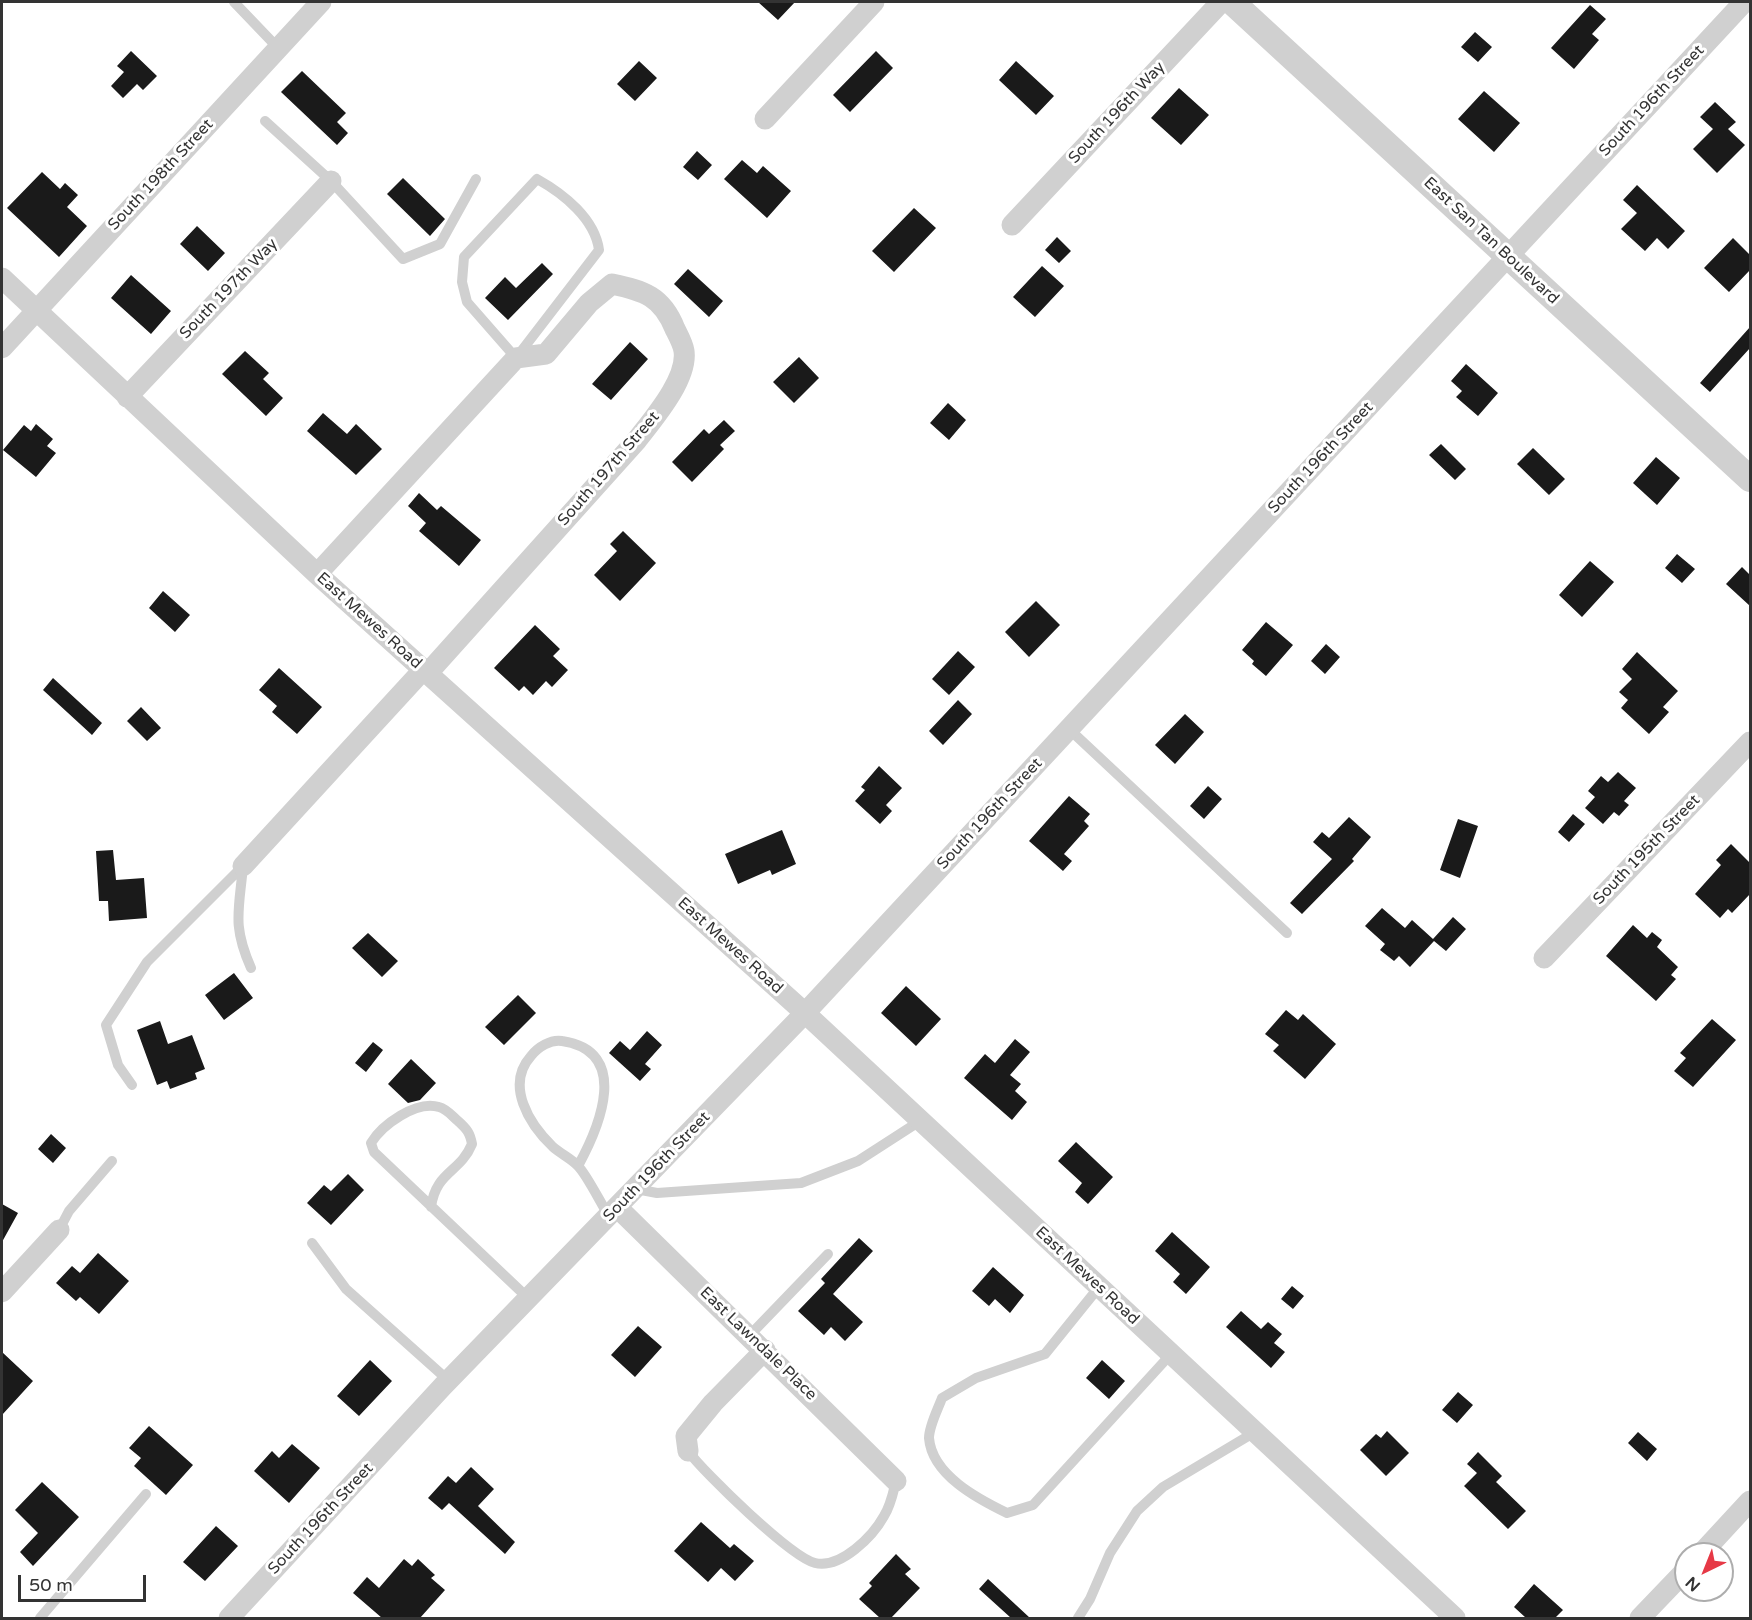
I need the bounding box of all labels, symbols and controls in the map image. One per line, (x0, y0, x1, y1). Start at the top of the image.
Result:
street label: South 196th Street (1595, 41, 1709, 161)
street label: South 196th Way (1065, 58, 1169, 168)
street label: South 198th Street (104, 115, 218, 235)
street label: East San Tan Boulevard (1419, 173, 1563, 309)
street label: South 197th Way (176, 235, 282, 343)
street label: South 196th Street (1264, 398, 1378, 518)
street label: South 197th Street (554, 408, 664, 530)
street label: East Mewes Road (312, 569, 426, 673)
street label: South 196th Street (933, 754, 1047, 874)
street label: South 195th Street (1590, 791, 1704, 909)
street label: East Mewes Road (673, 894, 787, 998)
street label: South 196th Street (600, 1108, 714, 1226)
street label: East Mewes Road (1031, 1223, 1143, 1329)
street label: East Lawndale Place (696, 1283, 820, 1405)
street label: South 196th Street (264, 1459, 378, 1579)
north arrow (1674, 1542, 1734, 1602)
scale bar (21, 1563, 148, 1601)
text: N (1682, 1572, 1705, 1595)
text: 50 m (29, 1574, 73, 1596)

